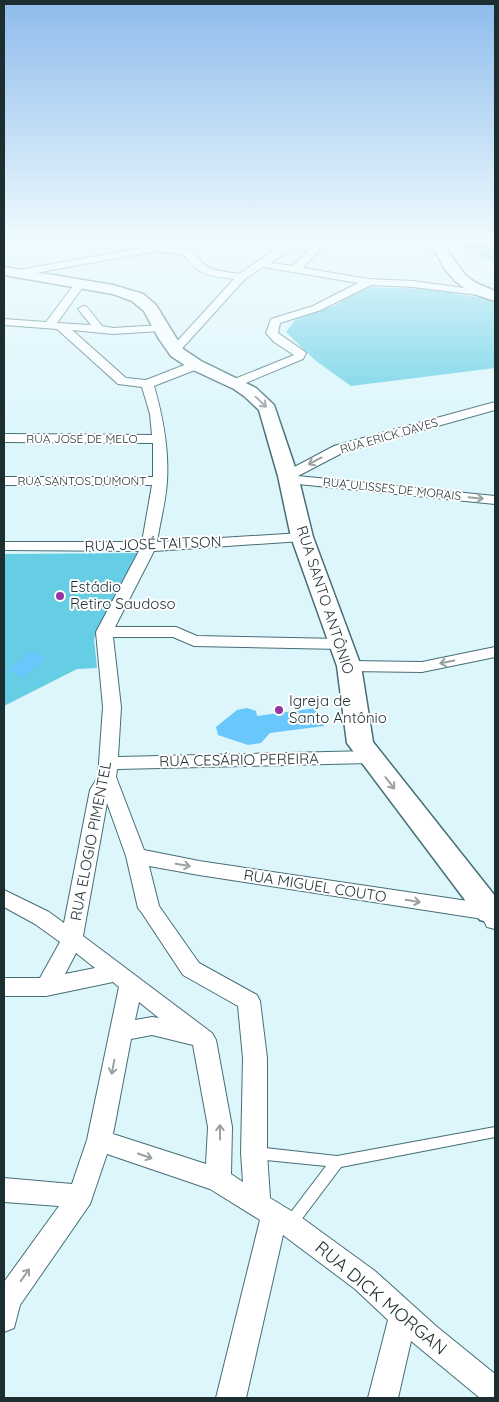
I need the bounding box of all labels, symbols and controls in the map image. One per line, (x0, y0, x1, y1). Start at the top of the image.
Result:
one-way arrow (255, 396, 267, 408)
street label: RUA ERICK DAVES (338, 414, 440, 457)
street label: RUA JOSÉ DE MELO (26, 431, 138, 446)
one-way arrow (308, 457, 323, 466)
street label: RUA SANTOS DUMONT (17, 473, 147, 488)
street label: RUA ULISSES DE MORAIS (322, 474, 462, 503)
one-way arrow (468, 493, 484, 503)
street label: RUA SANTO ANTÔNIO (292, 523, 358, 677)
street label: RUA JOSÉ TAITSON (84, 532, 222, 555)
place label: Estádio Retiro Saudoso (70, 577, 176, 613)
marker: Estádio Retiro Saudoso (54, 590, 66, 602)
one-way arrow (440, 658, 456, 667)
place label: Igreja de Santo Antônio (289, 691, 387, 727)
marker: Igreja de Santo Antônio (273, 704, 285, 716)
street label: RUA CESÁRIO PEREIRA (159, 749, 319, 770)
street label: RUA ELOGIO PIMENTEL (66, 760, 115, 922)
one-way arrow (384, 776, 395, 789)
one-way arrow (175, 861, 191, 871)
street label: RUA MIGUEL COUTO (242, 865, 388, 906)
one-way arrow (405, 896, 421, 906)
one-way arrow (108, 1058, 118, 1074)
one-way arrow (215, 1124, 225, 1140)
one-way arrow (136, 1152, 152, 1161)
street label: RUA DICK MORGAN (311, 1236, 452, 1360)
one-way arrow (20, 1269, 30, 1283)

